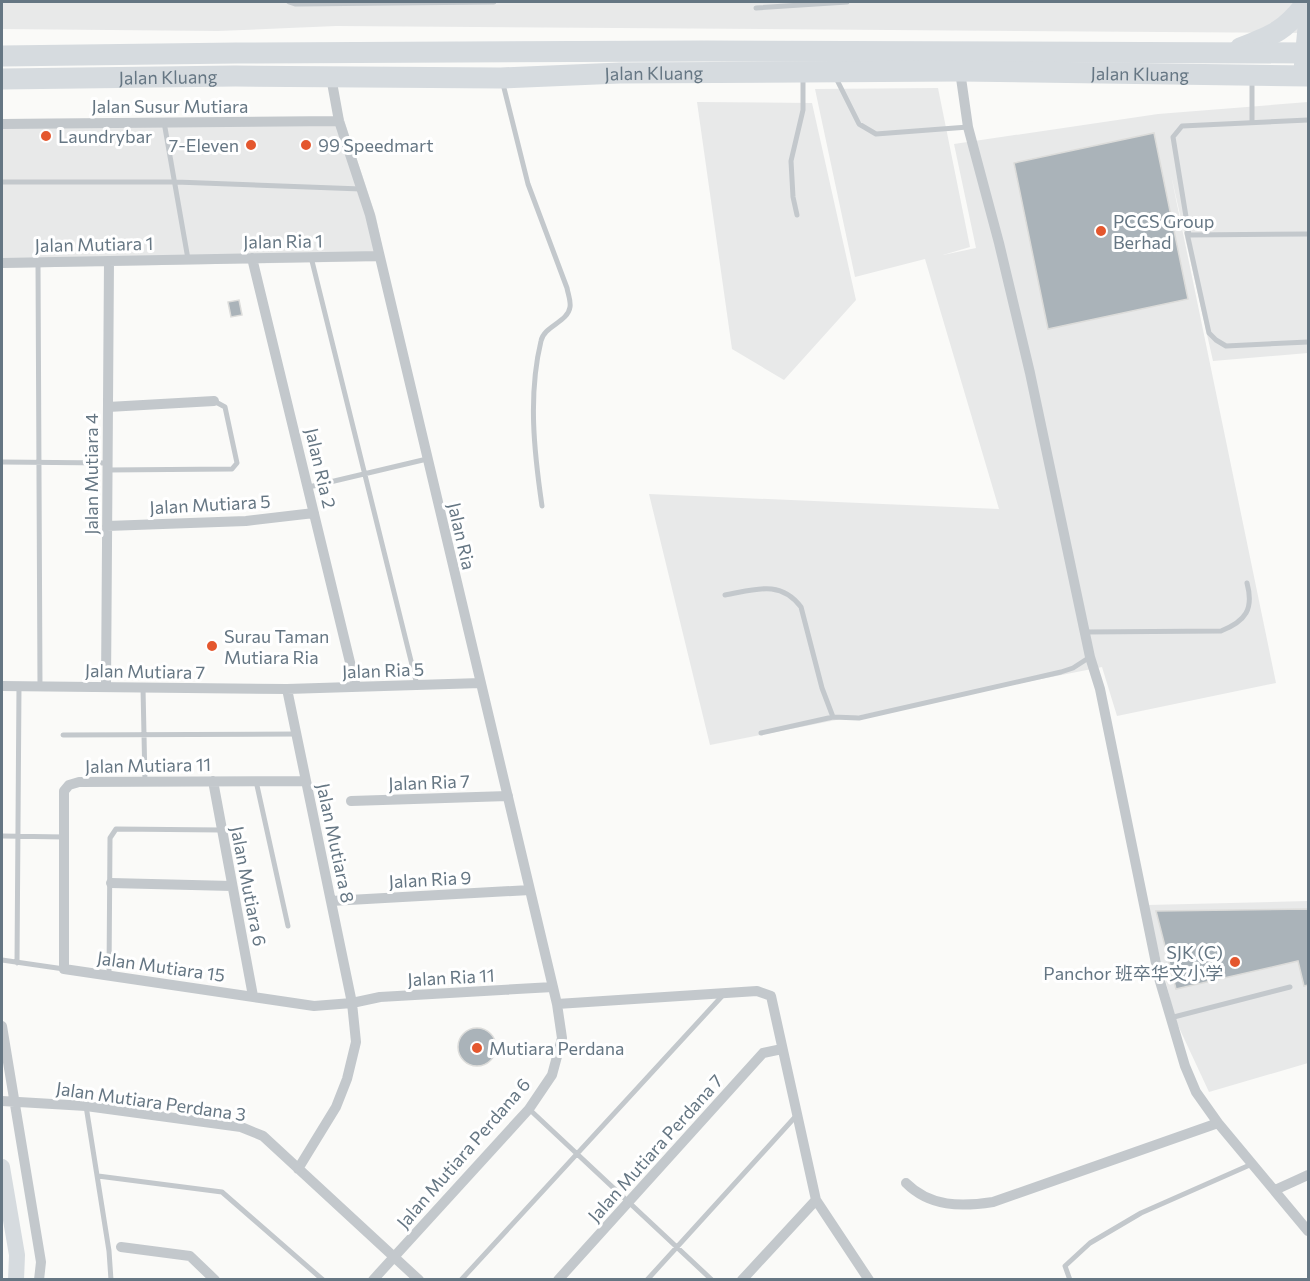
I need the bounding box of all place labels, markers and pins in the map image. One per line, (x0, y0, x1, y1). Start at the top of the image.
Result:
place label: Laundrybar (58, 125, 152, 147)
marker: Laundrybar (39, 129, 53, 143)
place label: 7-Eleven (169, 134, 239, 156)
place label: 99 Speedmart (318, 134, 434, 156)
marker: 7-Eleven (244, 138, 258, 152)
marker: 99 Speedmart (299, 138, 313, 152)
place label: PCCS Group Berhad (1113, 210, 1215, 253)
marker: PCCS Group Berhad (1094, 224, 1108, 238)
place label: Surau Taman Mutiara Ria (224, 625, 329, 668)
marker: Surau Taman Mutiara Ria (205, 639, 219, 653)
place label: SJK (C) Panchor 班卒华文小学 (1043, 941, 1223, 984)
marker: SJK (C) Panchor 班卒华文小学 (1228, 955, 1242, 969)
place label: Mutiara Perdana (489, 1037, 624, 1059)
marker: Mutiara Perdana (470, 1041, 484, 1055)

